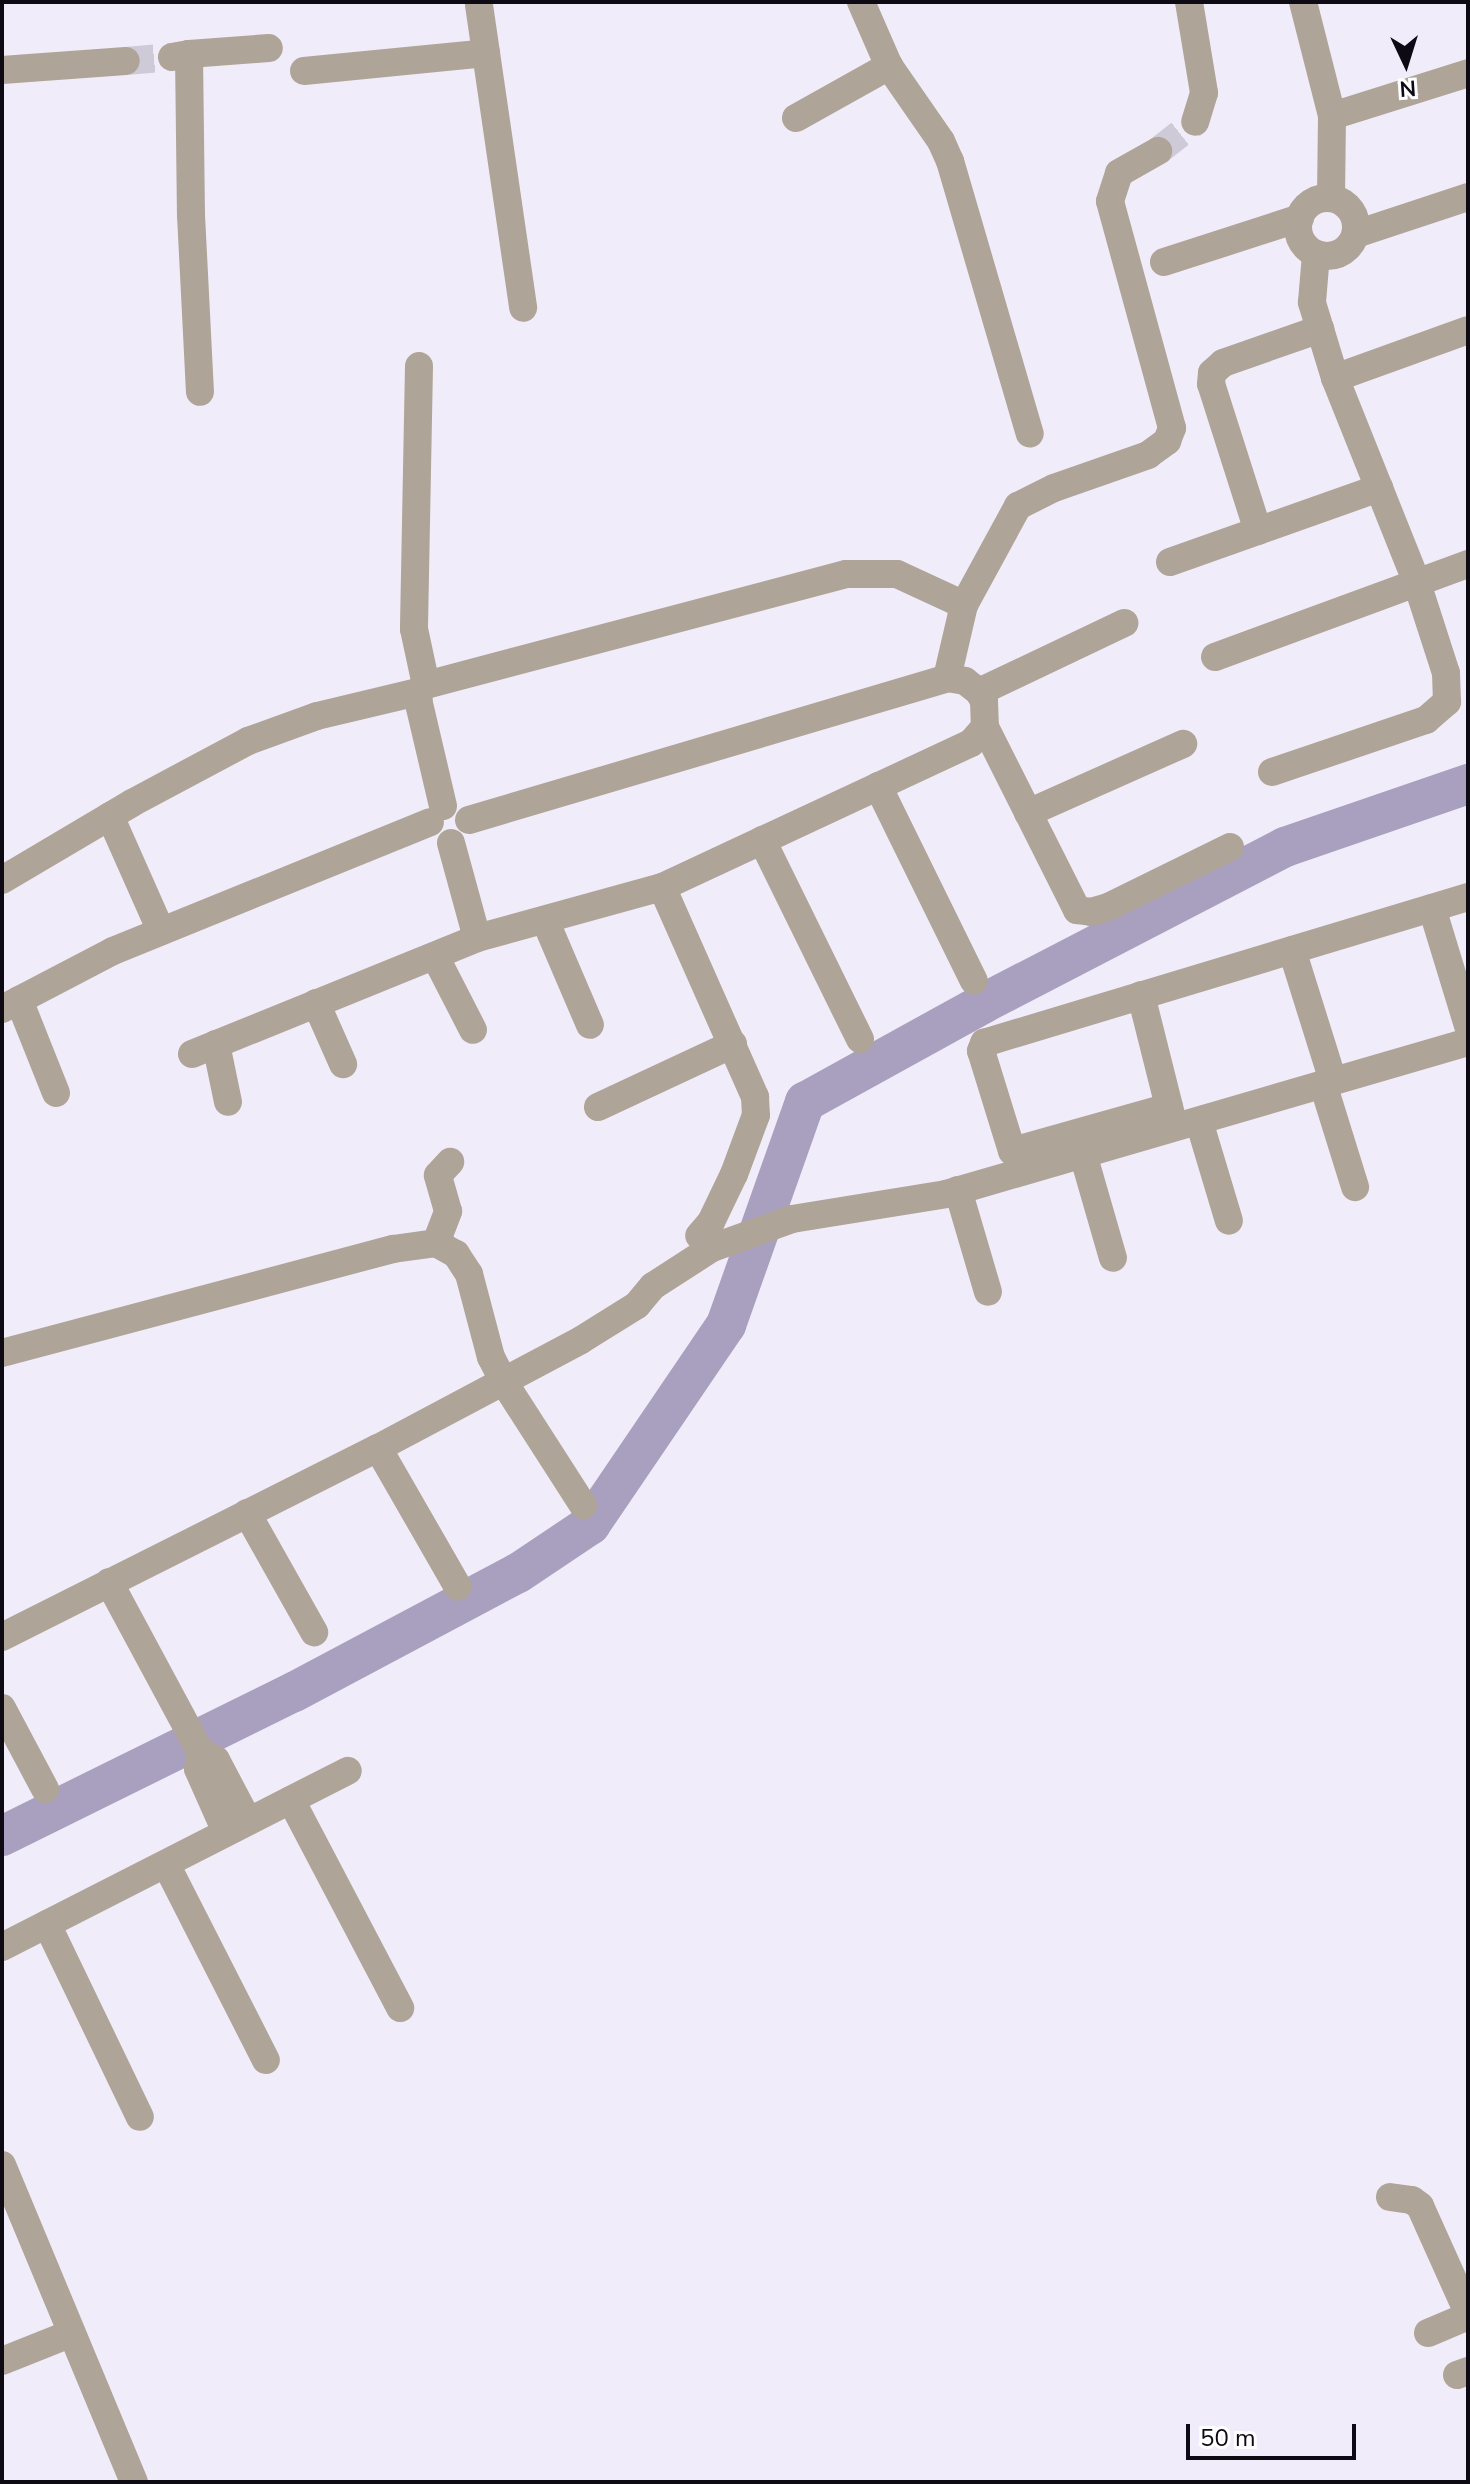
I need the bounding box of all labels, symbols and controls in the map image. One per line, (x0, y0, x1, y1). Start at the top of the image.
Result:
north arrow (1366, 24, 1446, 104)
text: N (1398, 72, 1417, 103)
scale bar (1190, 2408, 1360, 2458)
text: 50 m (1200, 2422, 1256, 2454)

